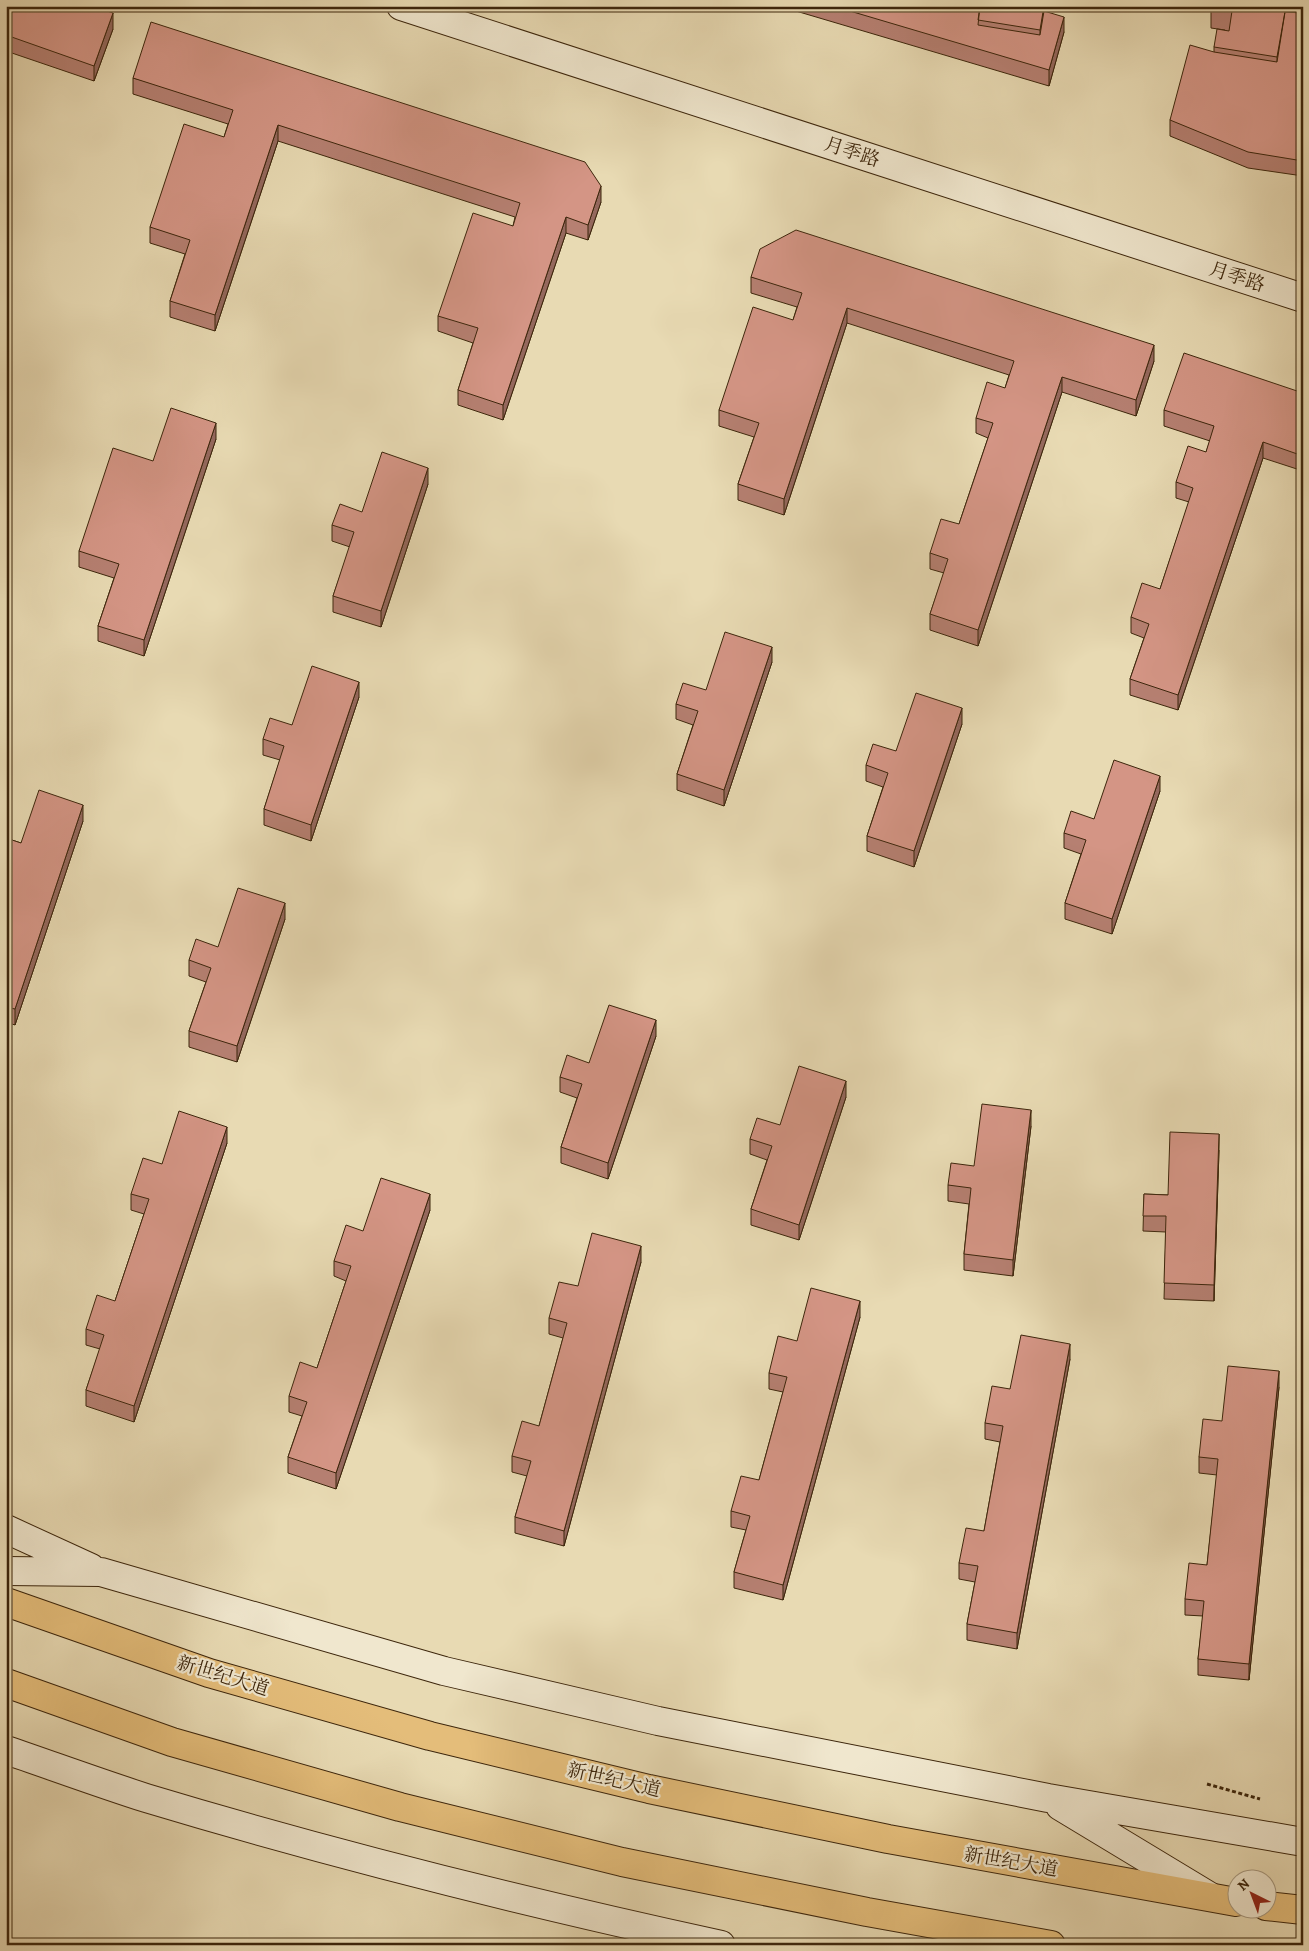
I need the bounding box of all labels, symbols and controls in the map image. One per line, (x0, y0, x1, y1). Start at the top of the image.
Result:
street label: 月季路 (821, 131, 883, 173)
street label: 月季路 (1206, 256, 1268, 298)
street label: 新世纪大道 (174, 1650, 272, 1702)
street label: 新世纪大道 (565, 1757, 663, 1803)
street label: 新世纪大道 (962, 1841, 1060, 1883)
north arrow (1226, 1868, 1276, 1918)
text: N (1233, 1874, 1254, 1895)

